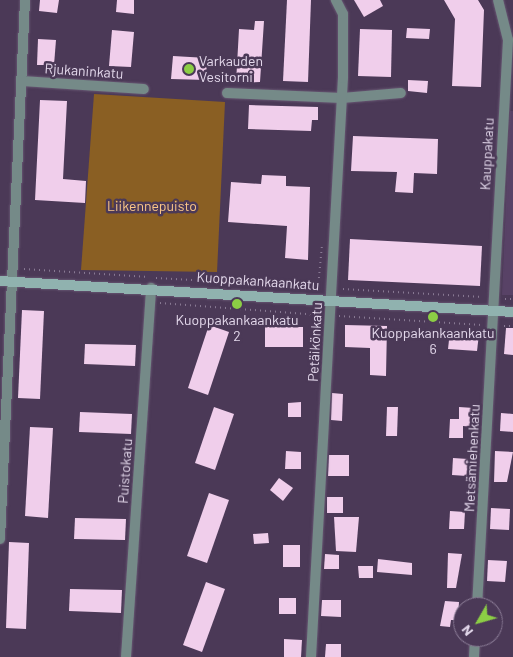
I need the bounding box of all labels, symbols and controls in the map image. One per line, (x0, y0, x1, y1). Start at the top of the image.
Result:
place label: Varkauden Vesitorni (199, 53, 263, 85)
street label: Rjukaninkatu (44, 60, 124, 82)
marker: Varkauden Vesitorni (183, 63, 195, 75)
street label: Kauppakatu (477, 117, 497, 191)
park label: Liikennepuisto (107, 198, 197, 214)
street label: Kuoppakankaankatu (196, 268, 320, 294)
marker: Kuoppakankaankatu 2 (231, 298, 243, 310)
street label: Petäikönkatu (305, 302, 325, 382)
marker: Kuoppakankaankatu 6 (427, 311, 439, 323)
place label: Kuoppakankaankatu 2 (175, 312, 299, 344)
place label: Kuoppakankaankatu 6 (371, 325, 495, 358)
street label: Metsämiehenkatu (461, 404, 483, 512)
street label: Puistokatu (114, 438, 136, 504)
north arrow (453, 597, 503, 647)
text: N (457, 622, 476, 640)

